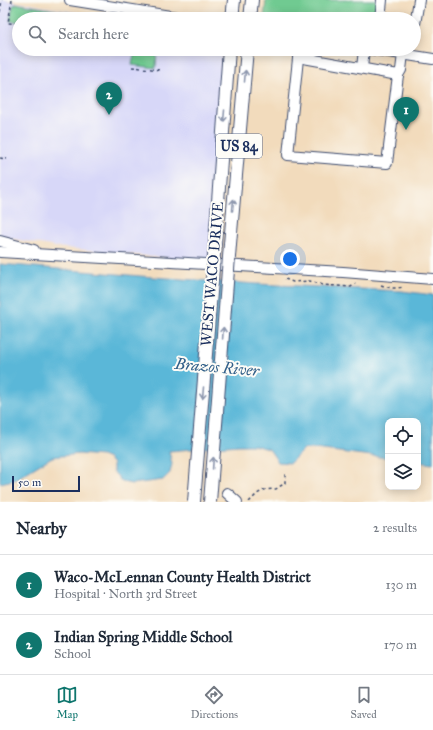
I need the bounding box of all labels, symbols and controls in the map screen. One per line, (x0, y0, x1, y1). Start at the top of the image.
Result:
search box (12, 12, 421, 56)
icon: search (26, 23, 48, 45)
text: Search here (58, 25, 129, 43)
one-way arrow (241, 70, 249, 83)
pin: 2 (96, 82, 122, 115)
pin: 1 (393, 97, 419, 130)
one-way arrow (220, 109, 227, 122)
road number: US 84 (216, 134, 262, 158)
one-way arrow (230, 199, 237, 212)
street label: WEST WACO DRIVE (197, 201, 227, 347)
your location (280, 249, 300, 269)
one-way arrow (219, 327, 226, 340)
water label: Brazos River (173, 354, 261, 380)
one-way arrow (199, 386, 206, 399)
map controls (385, 418, 421, 490)
button: locate (385, 418, 421, 454)
button: layers (385, 454, 421, 490)
one-way arrow (209, 457, 216, 470)
scale bar (12, 474, 80, 493)
text: 50 m (18, 476, 41, 489)
text: Nearby (16, 518, 67, 539)
text: 2 results (373, 520, 417, 536)
text: Waco-McLennan County Health District (54, 568, 311, 586)
text: 1 (26, 577, 32, 593)
text: 130 m (385, 577, 417, 593)
text: Hospital · North 3rd Street (54, 586, 197, 602)
text: Indian Spring Middle School (54, 628, 233, 646)
text: 2 (26, 637, 32, 653)
text: 170 m (384, 637, 417, 653)
text: School (54, 646, 91, 662)
tab: Map (56, 684, 78, 721)
tab: Directions (191, 684, 238, 721)
tab: Saved (351, 684, 377, 721)

